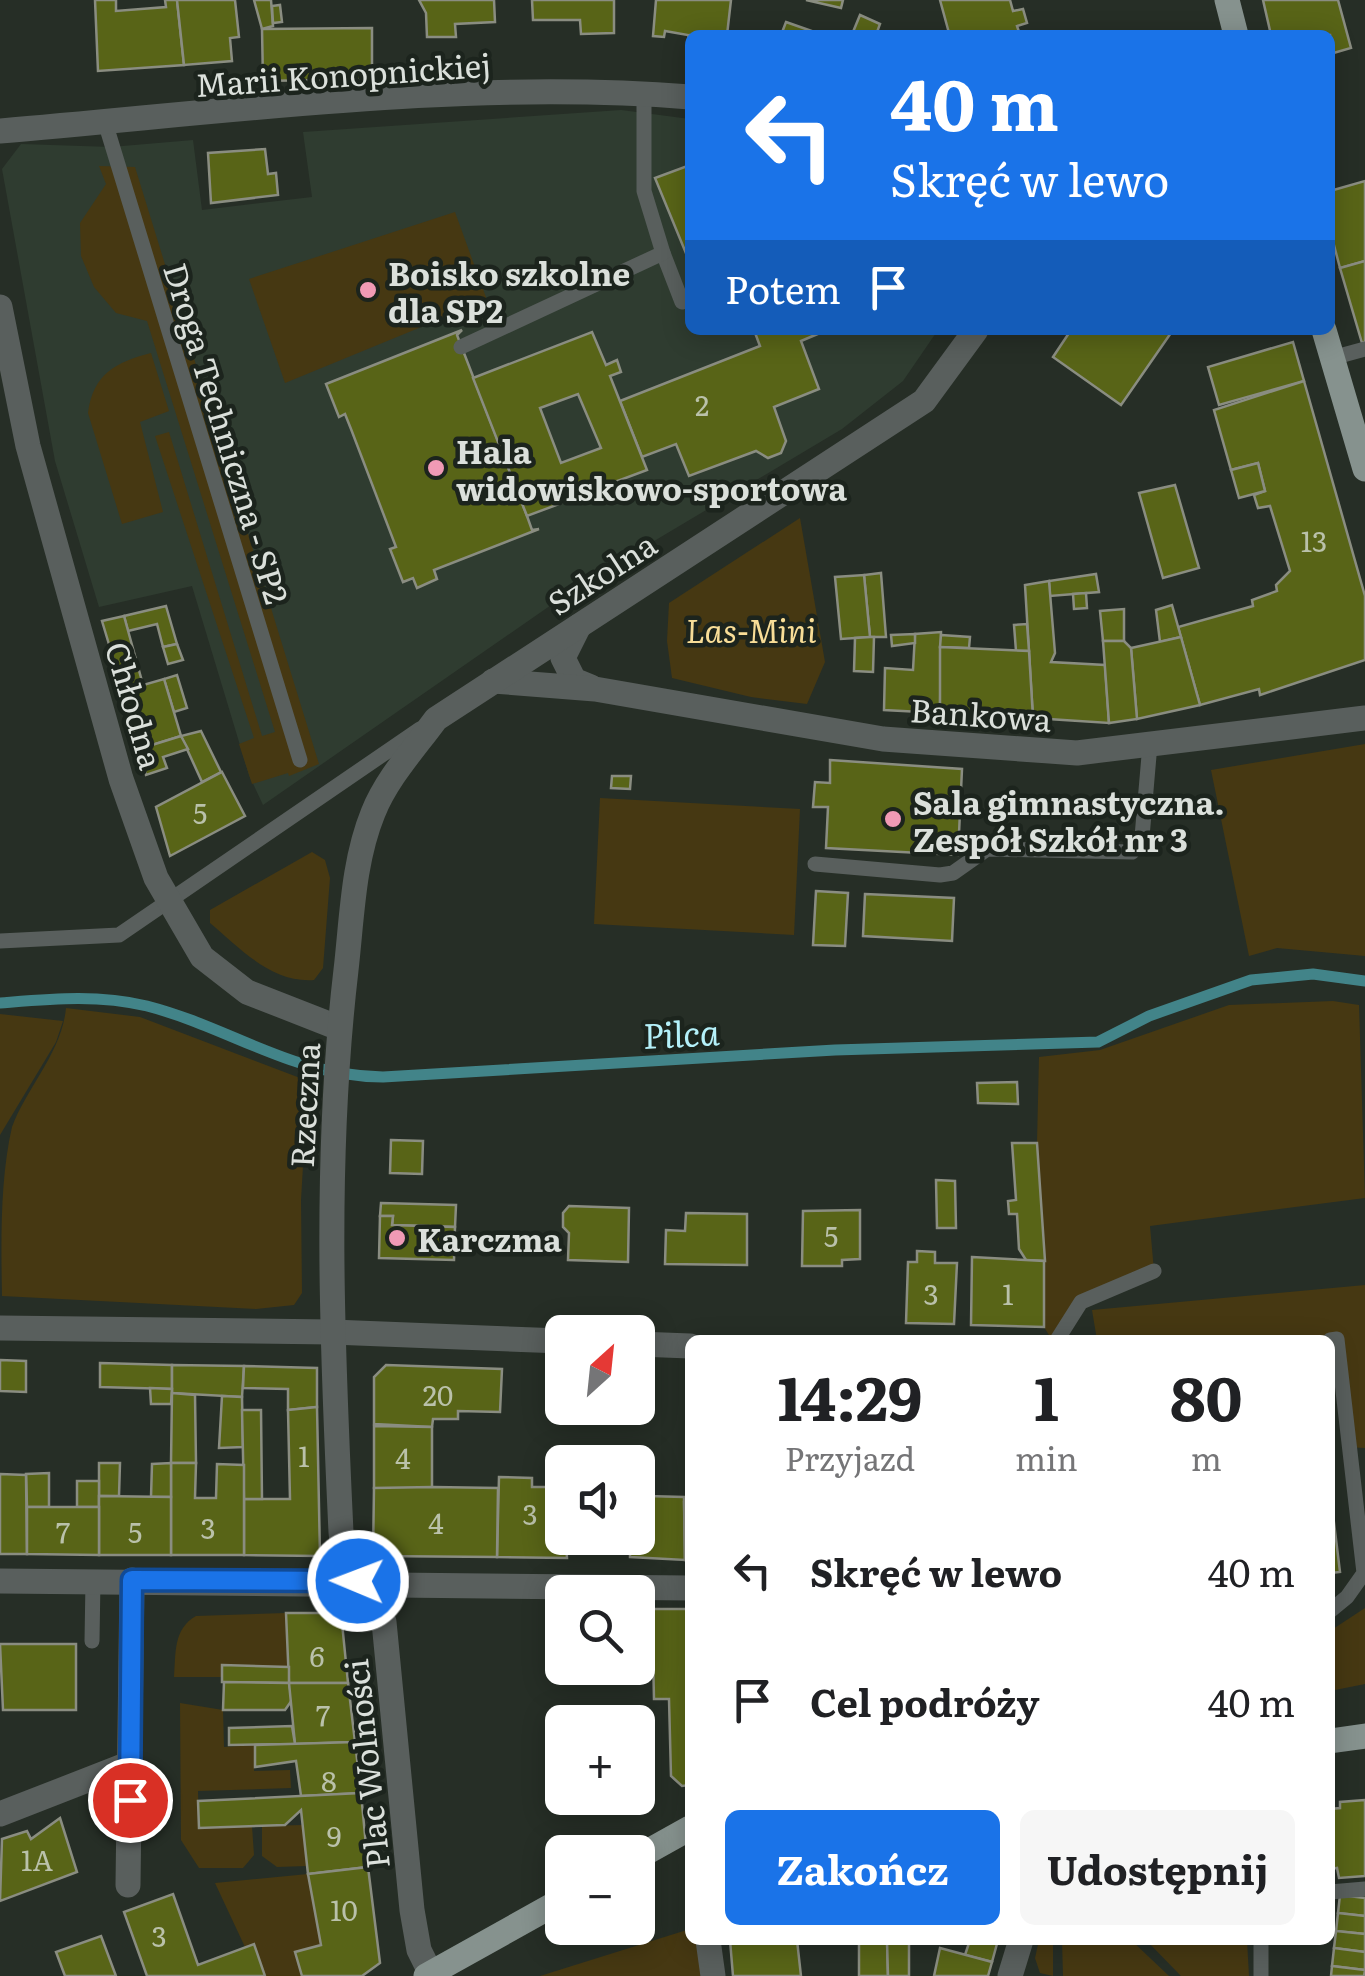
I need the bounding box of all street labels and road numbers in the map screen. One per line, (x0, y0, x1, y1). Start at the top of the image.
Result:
street label: Marii Konopnickiej (194, 39, 492, 107)
street label: Droga Techniczna - SP2 (153, 257, 303, 609)
street label: Szkolna (537, 518, 665, 625)
street label: Chłodna (95, 636, 177, 775)
street label: Bankowa (909, 684, 1054, 742)
street label: Rzeczna (276, 1040, 330, 1169)
street label: Plac Wolności (330, 1657, 400, 1871)

